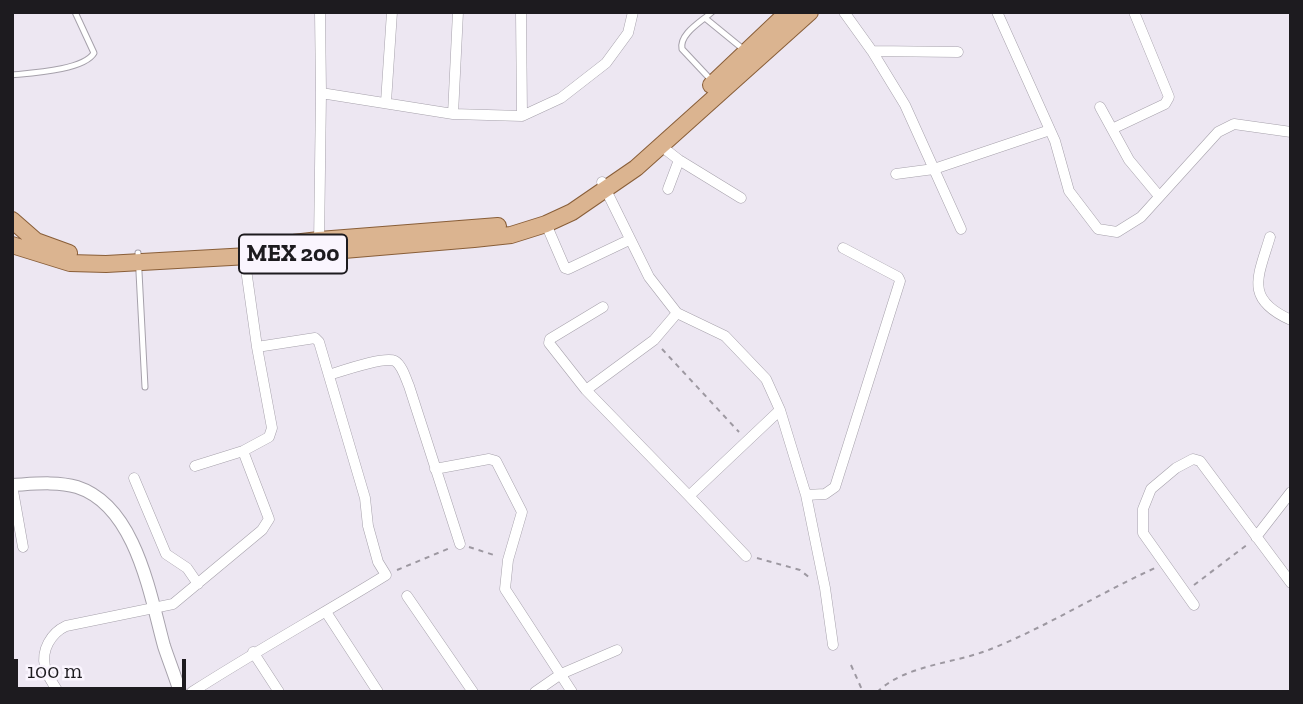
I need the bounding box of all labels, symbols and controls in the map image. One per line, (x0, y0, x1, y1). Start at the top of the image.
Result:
road number: MEX 200 (239, 234, 347, 274)
scale bar (18, 644, 189, 688)
text: 100 m (27, 658, 82, 683)

